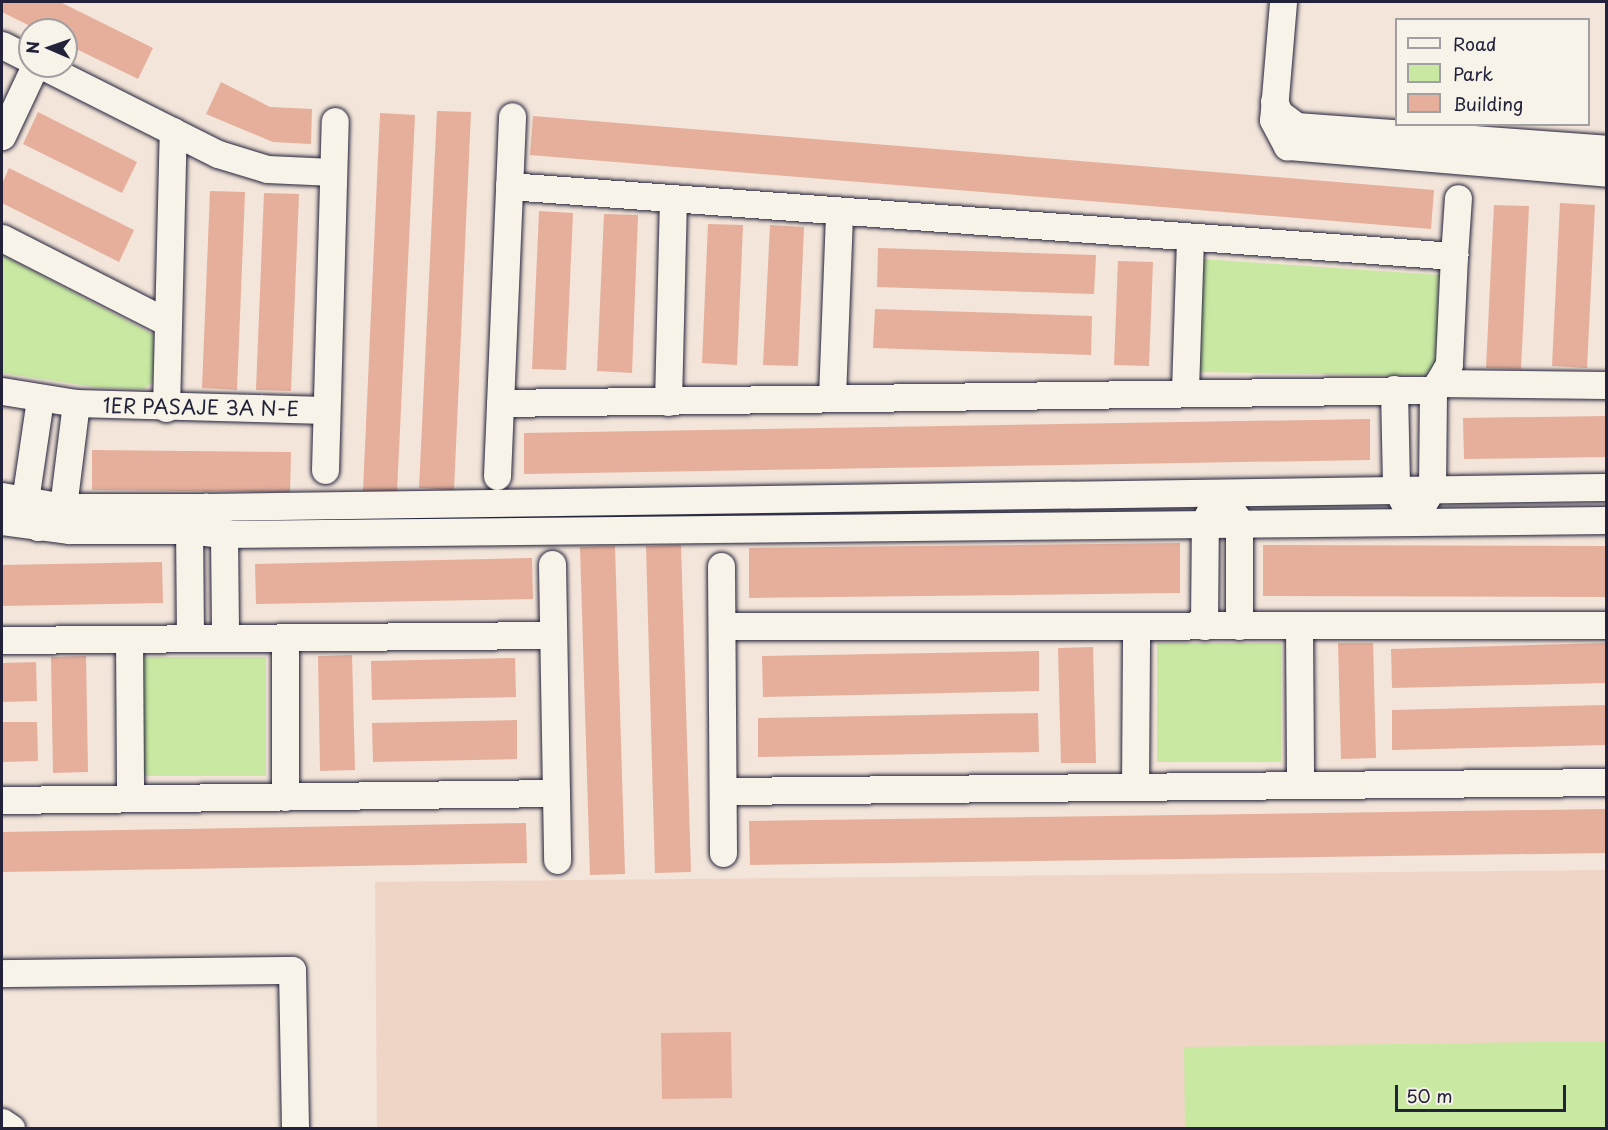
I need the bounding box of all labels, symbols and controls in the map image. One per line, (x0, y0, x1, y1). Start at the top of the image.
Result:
north arrow (18, 18, 78, 78)
legend (1395, 18, 1590, 126)
text: Road (1453, 30, 1497, 57)
text: N (20, 41, 44, 54)
text: Park (1453, 60, 1493, 87)
text: Building (1453, 90, 1523, 117)
street label: 1ER PASAJE 3A N-E (100, 393, 302, 421)
scale bar (1398, 1073, 1569, 1111)
text: 50 m (1406, 1082, 1453, 1109)

